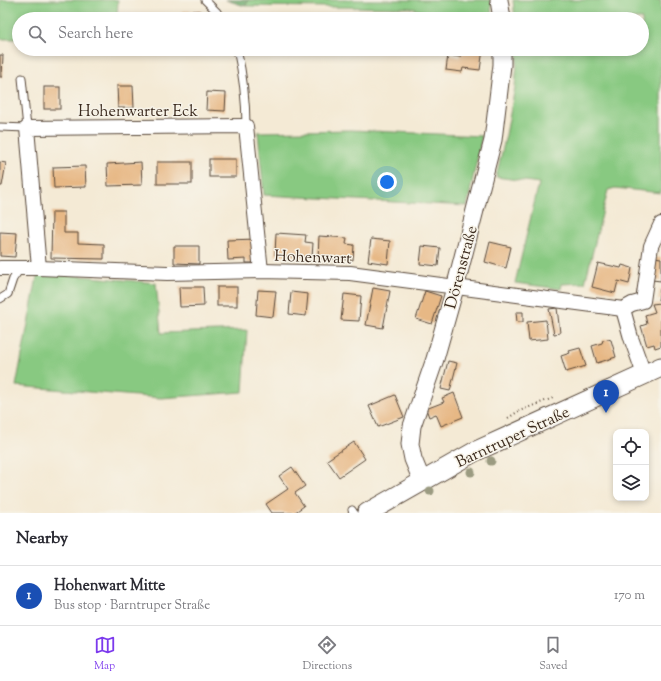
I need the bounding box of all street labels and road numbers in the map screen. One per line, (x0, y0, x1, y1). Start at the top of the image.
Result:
street label: Hohenwarter Eck (78, 101, 198, 124)
street label: Dörenstraße (440, 223, 485, 312)
street label: Hohenwart (274, 246, 353, 271)
street label: Barntruper Straße (452, 402, 574, 475)

